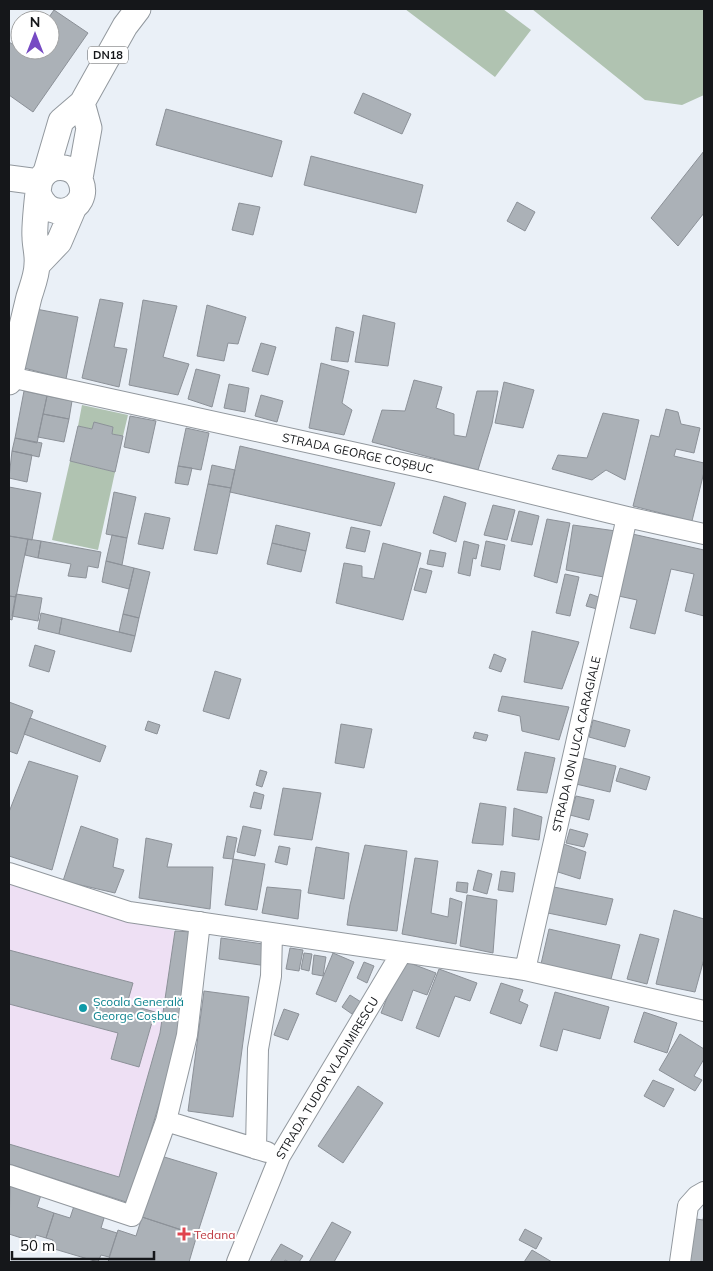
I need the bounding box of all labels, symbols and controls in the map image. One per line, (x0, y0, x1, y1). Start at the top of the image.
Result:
north arrow (10, 10, 60, 60)
text: N (30, 13, 40, 31)
road number: DN18 (88, 46, 128, 64)
street label: STRADA GEORGE COȘBUC (281, 430, 435, 477)
street label: STRADA ION LUCA CARAGIALE (548, 655, 604, 833)
place label: Școala Generală George Coșbuc (93, 994, 184, 1024)
street label: STRADA TUDOR VLADIMIRESCU (273, 994, 381, 1162)
marker: Școala Generală George Coșbuc (77, 1002, 89, 1014)
place label: Tedana (194, 1227, 236, 1242)
scale bar (12, 1228, 155, 1260)
marker: Tedana (178, 1228, 190, 1240)
text: 50 m (20, 1236, 55, 1255)

